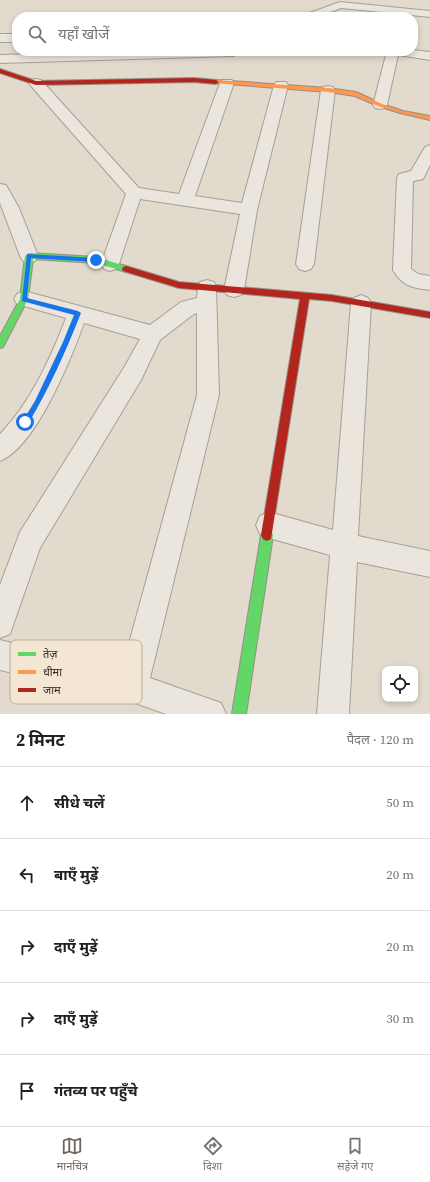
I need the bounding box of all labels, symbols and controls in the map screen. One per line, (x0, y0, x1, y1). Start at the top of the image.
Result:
search box (12, 12, 418, 56)
icon: search (26, 23, 48, 45)
text: यहाँ खोजें (58, 23, 109, 44)
route end (87, 251, 105, 269)
route start (16, 413, 34, 431)
legend (10, 640, 142, 704)
text: तेज़ (43, 647, 58, 662)
text: धीमा (43, 665, 62, 680)
map controls (382, 666, 418, 702)
button: locate (382, 666, 418, 702)
text: जाम (43, 683, 61, 698)
text: 2 मिनट (16, 728, 65, 752)
text: पैदल · 120 m (347, 731, 414, 748)
icon: ahead (16, 792, 38, 814)
text: सीधे चलें (54, 792, 105, 813)
text: 50 m (386, 794, 414, 811)
icon: left (16, 864, 38, 886)
text: बाएँ मुड़ें (54, 864, 98, 885)
text: 20 m (386, 866, 414, 883)
icon: right (16, 936, 38, 958)
text: दाएँ मुड़ें (54, 936, 98, 957)
text: 20 m (386, 938, 414, 955)
icon: right (16, 1008, 38, 1030)
text: दाएँ मुड़ें (54, 1008, 98, 1029)
text: 30 m (386, 1010, 414, 1027)
icon: arrive (16, 1080, 38, 1102)
text: गंतव्य पर पहुँचे (54, 1080, 138, 1101)
tab: मानचित्र (57, 1135, 88, 1174)
tab: दिशा (202, 1135, 224, 1174)
tab: सहेजे गए (337, 1135, 373, 1174)

